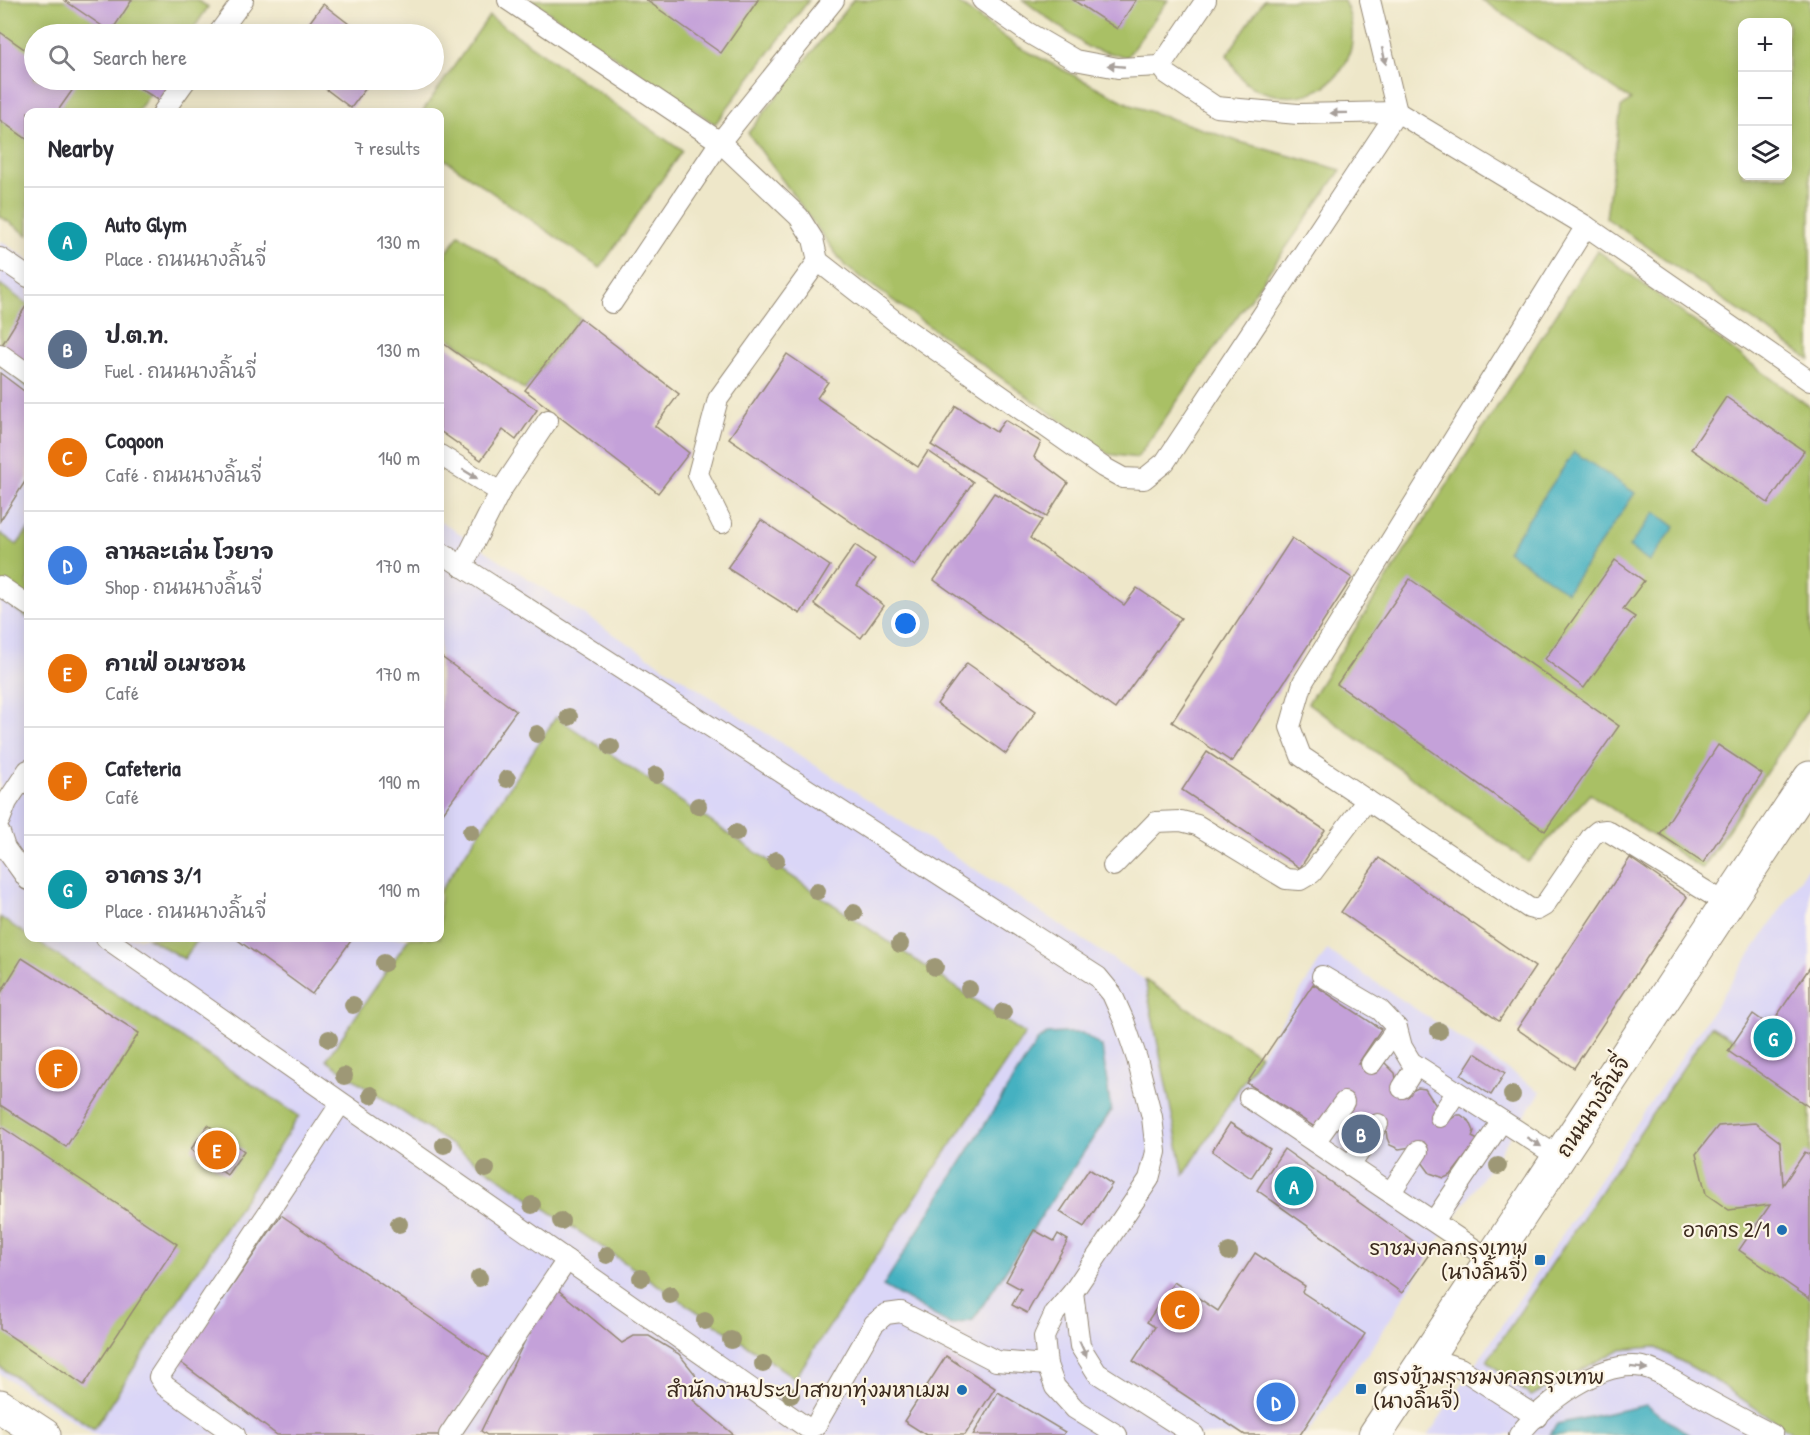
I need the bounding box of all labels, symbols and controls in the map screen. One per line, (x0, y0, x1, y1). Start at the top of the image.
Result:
map controls (1738, 18, 1792, 180)
button: + (1738, 18, 1792, 72)
search box (24, 24, 444, 90)
icon: search (45, 41, 78, 74)
text: Search here (93, 42, 187, 72)
one-way arrow (1379, 47, 1389, 65)
one-way arrow (1106, 61, 1125, 71)
button: − (1738, 72, 1792, 126)
one-way arrow (1329, 109, 1348, 118)
button: layers (1738, 126, 1792, 180)
text: Nearby (48, 130, 114, 165)
text: 7 results (354, 134, 420, 161)
text: Auto Glym (105, 209, 187, 239)
text: A (63, 228, 72, 255)
text: 130 m (377, 228, 420, 255)
text: Place · ถนนนางลิ้นจี่ (105, 245, 266, 272)
text: ป.ต.ท. (105, 320, 168, 350)
text: B (62, 336, 73, 363)
text: 130 m (377, 336, 420, 363)
text: Fuel · ถนนนางลิ้นจี่ (105, 357, 256, 384)
text: Coqoon (105, 425, 164, 455)
text: C (62, 444, 73, 471)
text: 140 m (378, 444, 420, 471)
text: Café · ถนนนางลิ้นจี่ (105, 461, 262, 488)
one-way arrow (462, 468, 478, 479)
text: ลานละเล่น โวยาจ (105, 536, 274, 566)
text: D (63, 552, 72, 579)
text: 170 m (376, 552, 420, 579)
text: Shop · ถนนนางลิ้นจี่ (105, 573, 262, 600)
your location (891, 609, 920, 638)
text: คาเฟ่ อเมซอน (105, 648, 246, 678)
text: E (63, 660, 72, 687)
text: 170 m (376, 660, 420, 687)
text: Café (105, 679, 139, 706)
text: Cafeteria (105, 753, 181, 783)
text: F (64, 768, 71, 795)
text: 190 m (378, 768, 420, 795)
text: Café (105, 783, 139, 810)
text: อาคาร 3/1 (105, 860, 201, 890)
text: G (63, 876, 72, 903)
text: 190 m (378, 876, 420, 903)
text: Place · ถนนนางลิ้นจี่ (105, 897, 266, 924)
pin: G (1754, 1016, 1792, 1060)
pin: F (38, 1046, 78, 1092)
street label: ถนนนางลิ้นจี่ (1547, 1049, 1636, 1163)
pin: B (1342, 1112, 1380, 1156)
pin: E (198, 1128, 236, 1172)
one-way arrow (1526, 1136, 1542, 1147)
pin: A (1274, 1164, 1314, 1208)
place label: อาคาร 2/1 (1683, 1215, 1770, 1244)
marker: อาคาร 2/1 (1775, 1223, 1789, 1237)
place label: ราชมงคลกรุงเทพ (นางลิ้นจี่) (1369, 1233, 1528, 1286)
marker: ราชมงคลกรุงเทพ (นางลิ้นจี่) (1533, 1253, 1547, 1267)
pin: C (1160, 1288, 1200, 1332)
one-way arrow (1078, 1340, 1088, 1358)
place label: ตรงข้ามราชมงคลกรุงเทพ (นางลิ้นจี่) (1373, 1362, 1604, 1415)
one-way arrow (1629, 1363, 1648, 1373)
place label: สำนักงานประปาสาขาทุ่งมหาเมฆ (667, 1375, 950, 1406)
pin: D (1256, 1380, 1296, 1424)
marker: ตรงข้ามราชมงคลกรุงเทพ (นางลิ้นจี่) (1354, 1382, 1368, 1396)
marker: สำนักงานประปาสาขาทุ่งมหาเมฆ (955, 1383, 969, 1397)

